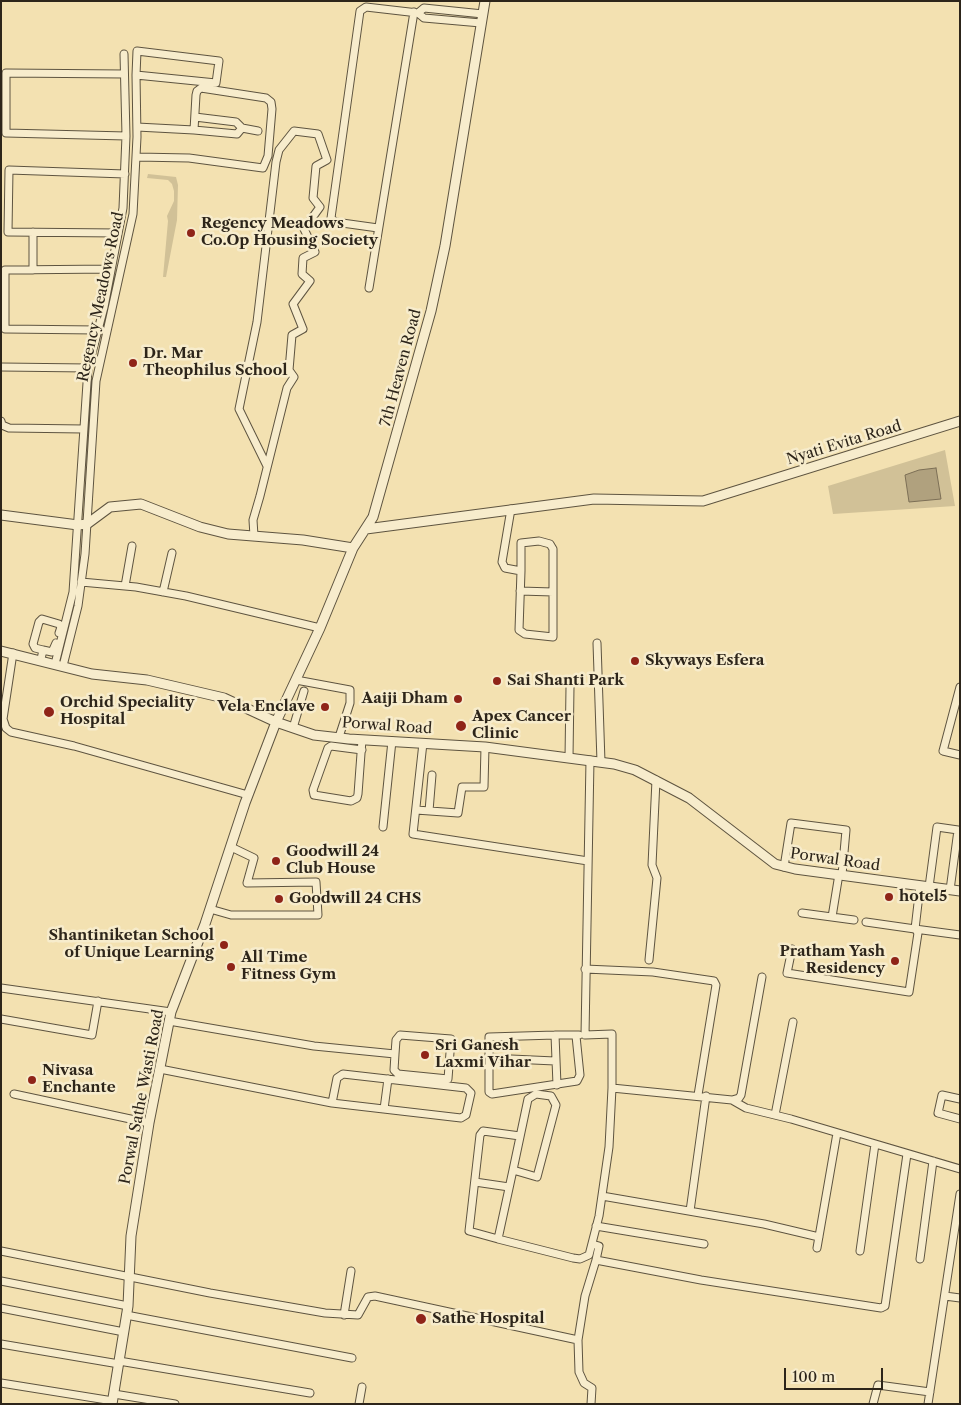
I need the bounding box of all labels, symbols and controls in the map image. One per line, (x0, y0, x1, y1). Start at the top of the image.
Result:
street label: Regency Meadows Road (74, 210, 128, 384)
place label: Regency Meadows Co.Op Housing Society (201, 215, 378, 250)
marker: Regency Meadows Co.Op Housing Society (185, 227, 197, 239)
street label: 7th Heaven Road (377, 307, 425, 429)
place label: Dr. Mar Theophilus School (143, 345, 287, 380)
marker: Dr. Mar Theophilus School (127, 357, 139, 369)
street label: Nyati Evita Road (784, 417, 904, 469)
place label: Skyways Esfera (645, 652, 764, 670)
marker: Skyways Esfera (629, 655, 641, 667)
place label: Sai Shanti Park (507, 672, 624, 690)
marker: Sai Shanti Park (491, 675, 503, 687)
place label: Aaiji Dham (362, 690, 448, 708)
marker: Aaiji Dham (452, 693, 464, 705)
place label: Orchid Speciality Hospital (60, 694, 194, 729)
place label: Vela Enclave (217, 698, 315, 716)
marker: Vela Enclave (319, 701, 331, 713)
marker: Orchid Speciality Hospital (42, 705, 56, 719)
place label: Apex Cancer Clinic (472, 708, 571, 743)
street label: Porwal Road (341, 714, 433, 738)
marker: Apex Cancer Clinic (454, 719, 468, 733)
place label: Goodwill 24 Club House (286, 843, 379, 878)
street label: Porwal Road (789, 845, 881, 875)
marker: Goodwill 24 Club House (270, 855, 282, 867)
place label: hotel5 (899, 888, 947, 906)
place label: Goodwill 24 CHS (289, 890, 421, 908)
marker: hotel5 (883, 891, 895, 903)
marker: Goodwill 24 CHS (273, 893, 285, 905)
place label: Shantiniketan School of Unique Learning (49, 927, 214, 962)
marker: Shantiniketan School of Unique Learning (218, 939, 230, 951)
place label: Pratham Yash Residency (779, 943, 885, 978)
place label: All Time Fitness Gym (241, 949, 336, 984)
marker: Pratham Yash Residency (889, 955, 901, 967)
marker: All Time Fitness Gym (225, 961, 237, 973)
street label: Porwal Sathe Wasti Road (116, 1008, 168, 1186)
place label: Sri Ganesh Laxmi Vihar (435, 1037, 531, 1072)
marker: Sri Ganesh Laxmi Vihar (419, 1049, 431, 1061)
place label: Nivasa Enchante (42, 1062, 116, 1097)
marker: Nivasa Enchante (26, 1074, 38, 1086)
place label: Sathe Hospital (432, 1310, 544, 1328)
marker: Sathe Hospital (414, 1312, 428, 1326)
scale bar (786, 1358, 885, 1390)
text: 100 m (792, 1367, 835, 1386)

